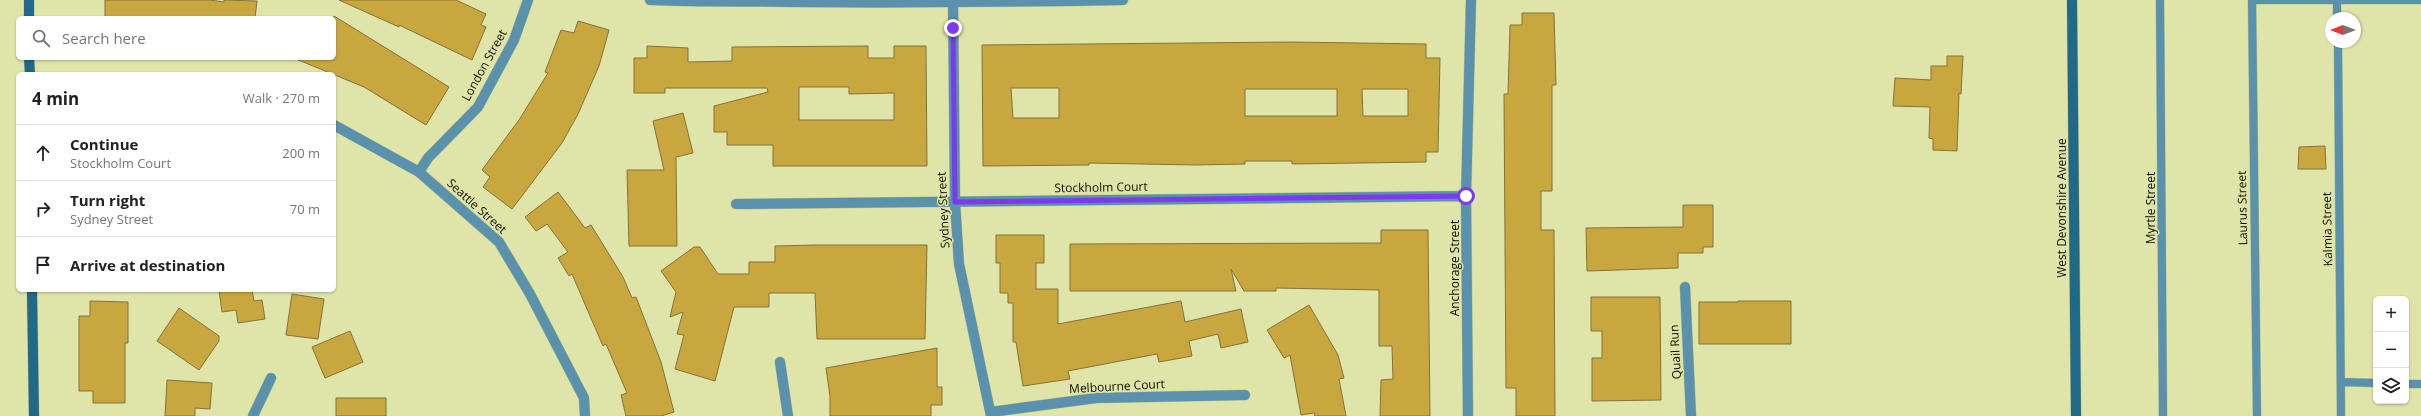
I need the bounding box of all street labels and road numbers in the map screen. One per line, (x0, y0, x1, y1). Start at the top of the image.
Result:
street label: London Street (457, 26, 511, 104)
street label: West Devonshire Avenue (2053, 138, 2070, 278)
street label: Laurus Street (2233, 170, 2251, 246)
street label: Sydney Street (933, 171, 953, 249)
street label: Myrtle Street (2142, 172, 2159, 244)
street label: Seattle Street (443, 175, 511, 237)
street label: Stockholm Court (1054, 178, 1148, 196)
street label: Kalmia Street (2318, 192, 2336, 266)
street label: Anchorage Street (1446, 220, 1463, 316)
street label: Quail Run (1665, 324, 1685, 380)
street label: Melbourne Court (1069, 375, 1165, 397)

